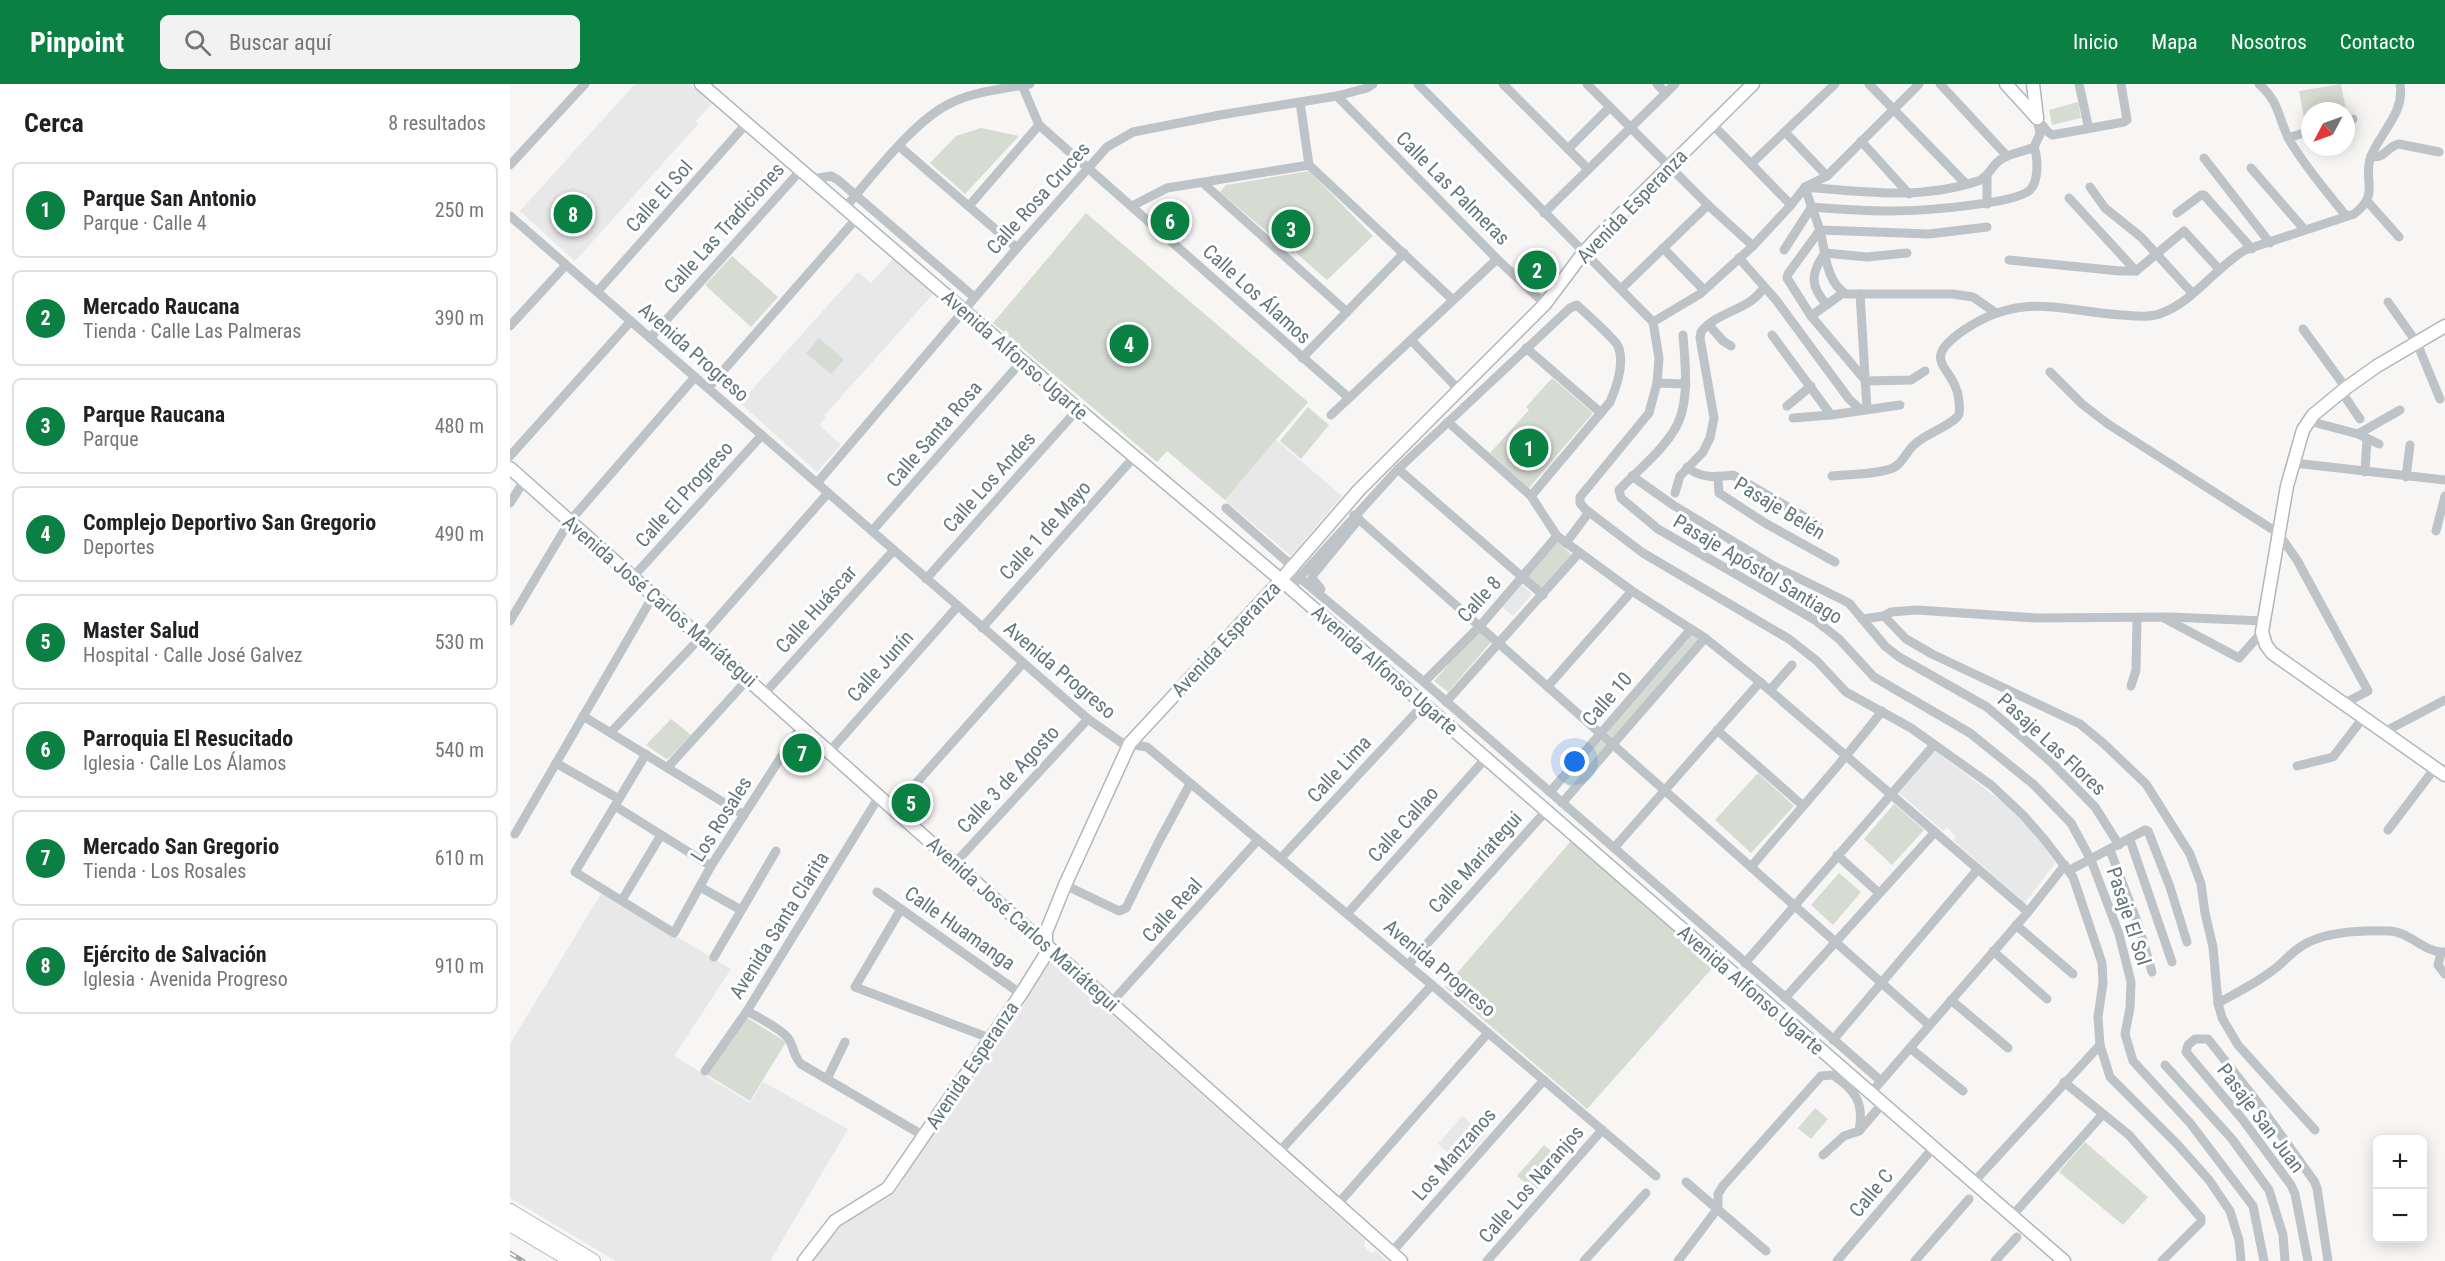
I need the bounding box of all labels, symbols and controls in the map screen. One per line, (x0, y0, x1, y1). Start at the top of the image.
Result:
search box (160, 15, 580, 69)
text: Pinpoint (30, 26, 124, 59)
icon: search (181, 26, 214, 59)
text: Buscar aquí (229, 30, 331, 55)
text: Inicio (2073, 30, 2118, 54)
text: Mapa (2151, 30, 2198, 54)
text: Nosotros (2231, 30, 2307, 54)
text: Contacto (2340, 30, 2415, 54)
north arrow (2301, 102, 2355, 156)
text: Cerca (24, 108, 84, 138)
text: 8 resultados (388, 111, 486, 135)
street label: Calle Las Palmeras (1391, 126, 1515, 250)
street label: Calle Rosa Cruces (981, 137, 1095, 259)
street label: Avenida Esperanza (1572, 144, 1692, 268)
street label: Calle El Sol (621, 155, 697, 237)
street label: Calle Las Tradiciones (659, 158, 789, 298)
text: Parque San Antonio (83, 186, 256, 211)
pin: 8 (554, 192, 592, 236)
text: 1 (40, 198, 51, 222)
text: 250 m (435, 198, 484, 222)
pin: 6 (1150, 198, 1190, 244)
pin: 3 (1272, 206, 1310, 252)
text: Parque · Calle 4 (83, 211, 207, 235)
street label: Calle Los Álamos (1198, 239, 1316, 349)
pin: 2 (1518, 248, 1556, 292)
street label: Avenida Alfonso Ugarte (937, 285, 1093, 425)
text: Mercado Raucana (83, 294, 240, 319)
street label: Avenida Progreso (634, 297, 754, 407)
text: 2 (40, 306, 51, 330)
text: 390 m (435, 306, 484, 330)
text: Tienda · Calle Las Palmeras (83, 319, 301, 343)
pin: 4 (1110, 322, 1148, 366)
street label: Calle Santa Rosa (881, 376, 987, 492)
text: Parque Raucana (83, 402, 225, 427)
text: 3 (40, 414, 51, 438)
text: 480 m (435, 414, 484, 438)
pin: 1 (1510, 426, 1548, 470)
text: Parque (83, 427, 139, 451)
street label: Calle Los Andes (938, 427, 1040, 537)
street label: Calle El Progreso (630, 436, 738, 552)
street label: Pasaje Belén (1730, 472, 1830, 544)
street label: Calle 1 de Mayo (994, 475, 1096, 585)
street label: Pasaje Apóstol Santiago (1669, 509, 1847, 629)
text: Complejo Deportivo San Gregorio (83, 510, 376, 535)
street label: Avenida José Carlos Mariátegui (558, 510, 762, 692)
text: 4 (40, 522, 51, 546)
text: 490 m (435, 522, 484, 546)
text: Deportes (83, 535, 155, 559)
street label: Calle Huáscar (770, 560, 862, 658)
street label: Calle 8 (1452, 571, 1506, 627)
street label: Avenida Esperanza (1166, 576, 1286, 702)
street label: Avenida Alfonso Ugarte (1307, 600, 1463, 740)
street label: Avenida Progreso (999, 616, 1121, 724)
text: Master Salud (83, 618, 199, 643)
street label: Calle Junín (842, 625, 918, 707)
text: 5 (40, 630, 51, 654)
text: 530 m (435, 630, 484, 654)
text: Hospital · Calle José Galvez (83, 643, 303, 667)
street label: Calle 10 (1577, 667, 1637, 731)
street label: Pasaje Las Flores (1993, 688, 2111, 800)
street label: Calle 3 de Agosto (952, 720, 1064, 838)
text: Parroquia El Resucitado (83, 726, 293, 751)
pin: 7 (782, 730, 822, 776)
street label: Calle Lima (1302, 731, 1376, 807)
text: 6 (40, 738, 51, 762)
text: 540 m (435, 738, 484, 762)
your location (1560, 747, 1589, 776)
text: Iglesia · Calle Los Álamos (83, 751, 286, 775)
street label: Los Rosales (685, 772, 757, 866)
pin: 5 (892, 780, 930, 826)
street label: Calle Callao (1363, 781, 1443, 867)
street label: Calle Mariategui (1423, 806, 1527, 918)
street label: Avenida José Carlos Mariátegui (922, 832, 1124, 1016)
text: Mercado San Gregorio (83, 834, 279, 859)
text: 7 (40, 846, 51, 870)
text: 610 m (435, 846, 484, 870)
street label: Avenida Santa Clarita (724, 847, 834, 1003)
text: Tienda · Los Rosales (83, 859, 246, 883)
street label: Pasaje El Sol (2102, 864, 2156, 968)
street label: Calle Real (1137, 873, 1207, 947)
street label: Calle Huamanga (900, 881, 1020, 975)
street label: Avenida Progreso (1379, 914, 1501, 1022)
street label: Avenida Alfonso Ugarte (1673, 920, 1829, 1060)
text: Ejército de Salvación (83, 942, 267, 967)
text: 8 (40, 954, 51, 978)
text: 910 m (435, 954, 484, 978)
text: Iglesia · Avenida Progreso (83, 967, 288, 991)
street label: Avenida Esperanza (920, 997, 1024, 1133)
street label: Pasaje San Juan (2212, 1059, 2310, 1177)
street label: Los Manzanos (1407, 1103, 1501, 1205)
street label: Calle Los Naranjos (1473, 1120, 1589, 1248)
map controls (2373, 1135, 2427, 1243)
button: + (2373, 1135, 2427, 1189)
street label: Calle C (1844, 1164, 1898, 1222)
button: − (2373, 1189, 2427, 1243)

